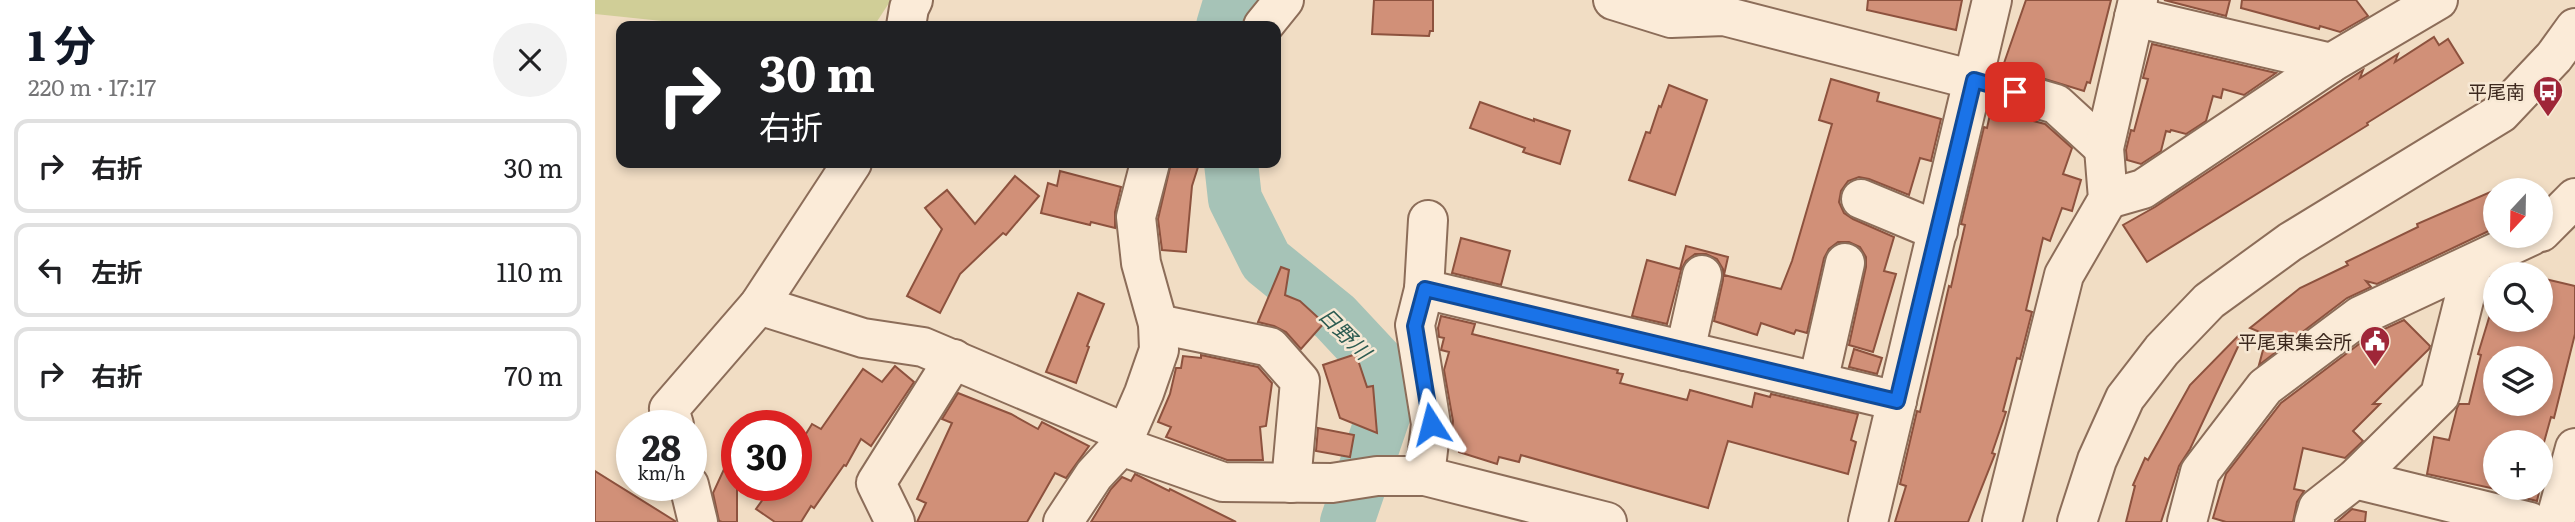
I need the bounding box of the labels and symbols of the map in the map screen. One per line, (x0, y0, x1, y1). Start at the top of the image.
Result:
pin (1985, 62, 2045, 122)
bus stop icon: 平尾南 (2531, 74, 2565, 118)
place label: 平尾南 (2468, 77, 2525, 105)
north arrow (2483, 178, 2553, 248)
water label: 日野川 (1313, 299, 1381, 367)
public building icon: 平尾東集会所 (2358, 324, 2392, 368)
place label: 平尾東集会所 (2238, 327, 2352, 355)
position arrow (1394, 387, 1468, 461)
speed limit sign: 30 (721, 410, 812, 501)

